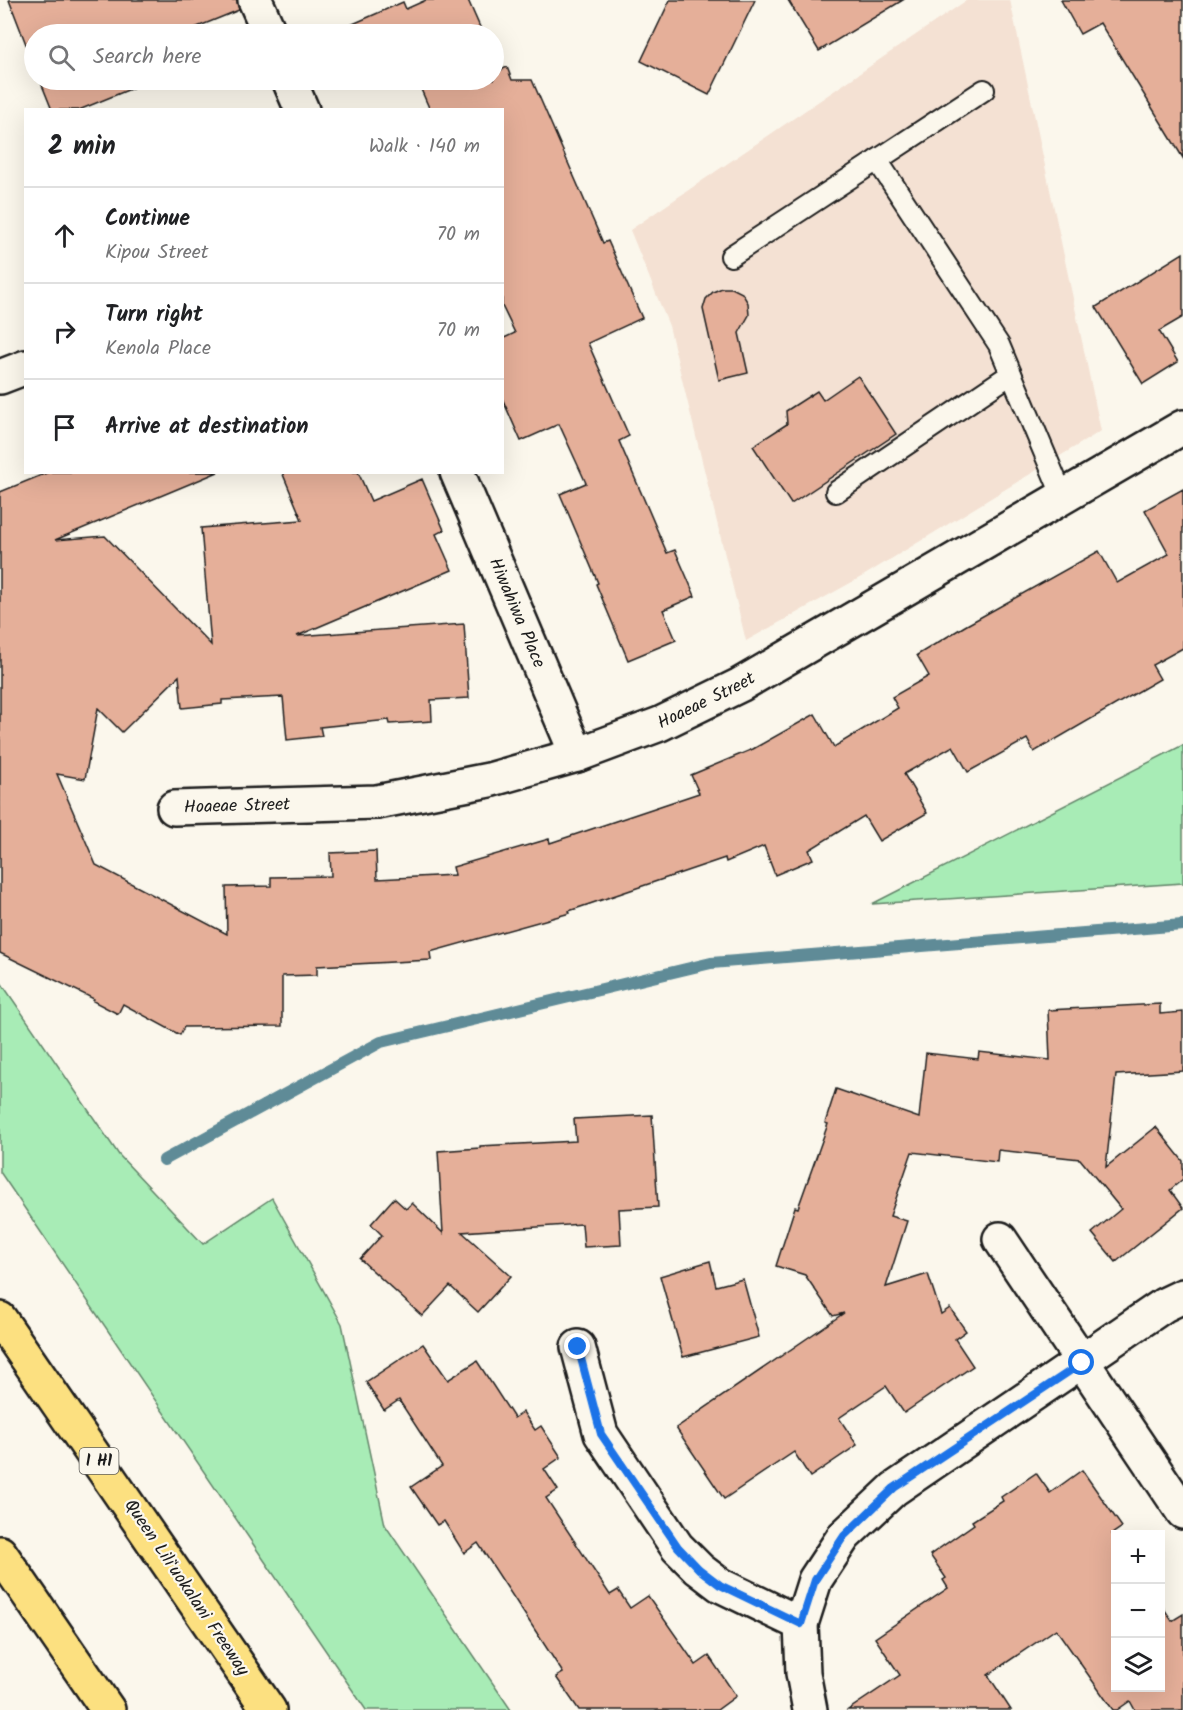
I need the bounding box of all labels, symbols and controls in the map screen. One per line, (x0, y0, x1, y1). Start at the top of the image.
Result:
search box (24, 24, 504, 90)
text: Search here (93, 40, 201, 75)
icon: search (45, 41, 78, 74)
text: 2 min (48, 126, 116, 168)
text: Walk · 140 m (369, 131, 480, 163)
text: Continue (105, 202, 190, 237)
icon: ahead (48, 219, 81, 252)
text: 70 m (437, 219, 480, 251)
text: Kipou Street (105, 237, 209, 269)
text: Turn right (105, 298, 203, 333)
icon: right (48, 315, 81, 348)
text: 70 m (437, 315, 480, 347)
text: Kenola Place (105, 333, 211, 365)
text: Arrive at destination (105, 410, 308, 445)
icon: arrive (48, 411, 81, 444)
street label: Hiwahiwa Place (480, 553, 553, 673)
street label: Hoaeae Street (652, 664, 762, 738)
street label: Hoaeae Street (183, 790, 292, 822)
route end (564, 1333, 590, 1359)
route start (1068, 1349, 1094, 1375)
road number: I H1 (80, 1448, 118, 1474)
street label: Queen Liliʻuokalani Freeway (116, 1494, 257, 1683)
map controls (1111, 1530, 1165, 1692)
button: + (1111, 1530, 1165, 1584)
button: − (1111, 1584, 1165, 1638)
button: layers (1111, 1638, 1165, 1692)

